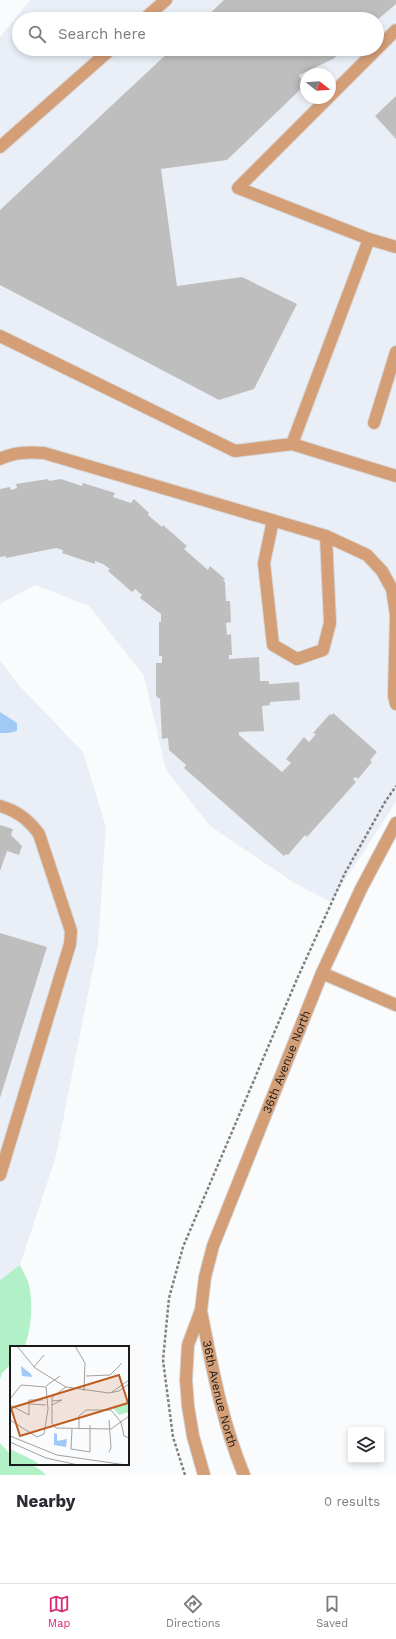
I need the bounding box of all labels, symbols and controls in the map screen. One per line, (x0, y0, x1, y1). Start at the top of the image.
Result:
search box (12, 12, 384, 56)
icon: search (26, 23, 48, 45)
text: Search here (58, 25, 146, 43)
north arrow (300, 68, 336, 104)
street label: 36th Avenue North (260, 1008, 313, 1115)
street label: 36th Avenue North (200, 1339, 240, 1449)
inset map (10, 1346, 129, 1465)
map controls (348, 1427, 384, 1463)
button: layers (348, 1427, 384, 1463)
text: Nearby (16, 1491, 75, 1511)
text: 0 results (324, 1494, 380, 1509)
tab: Map (48, 1593, 70, 1630)
tab: Directions (166, 1593, 220, 1630)
tab: Saved (316, 1593, 348, 1630)

